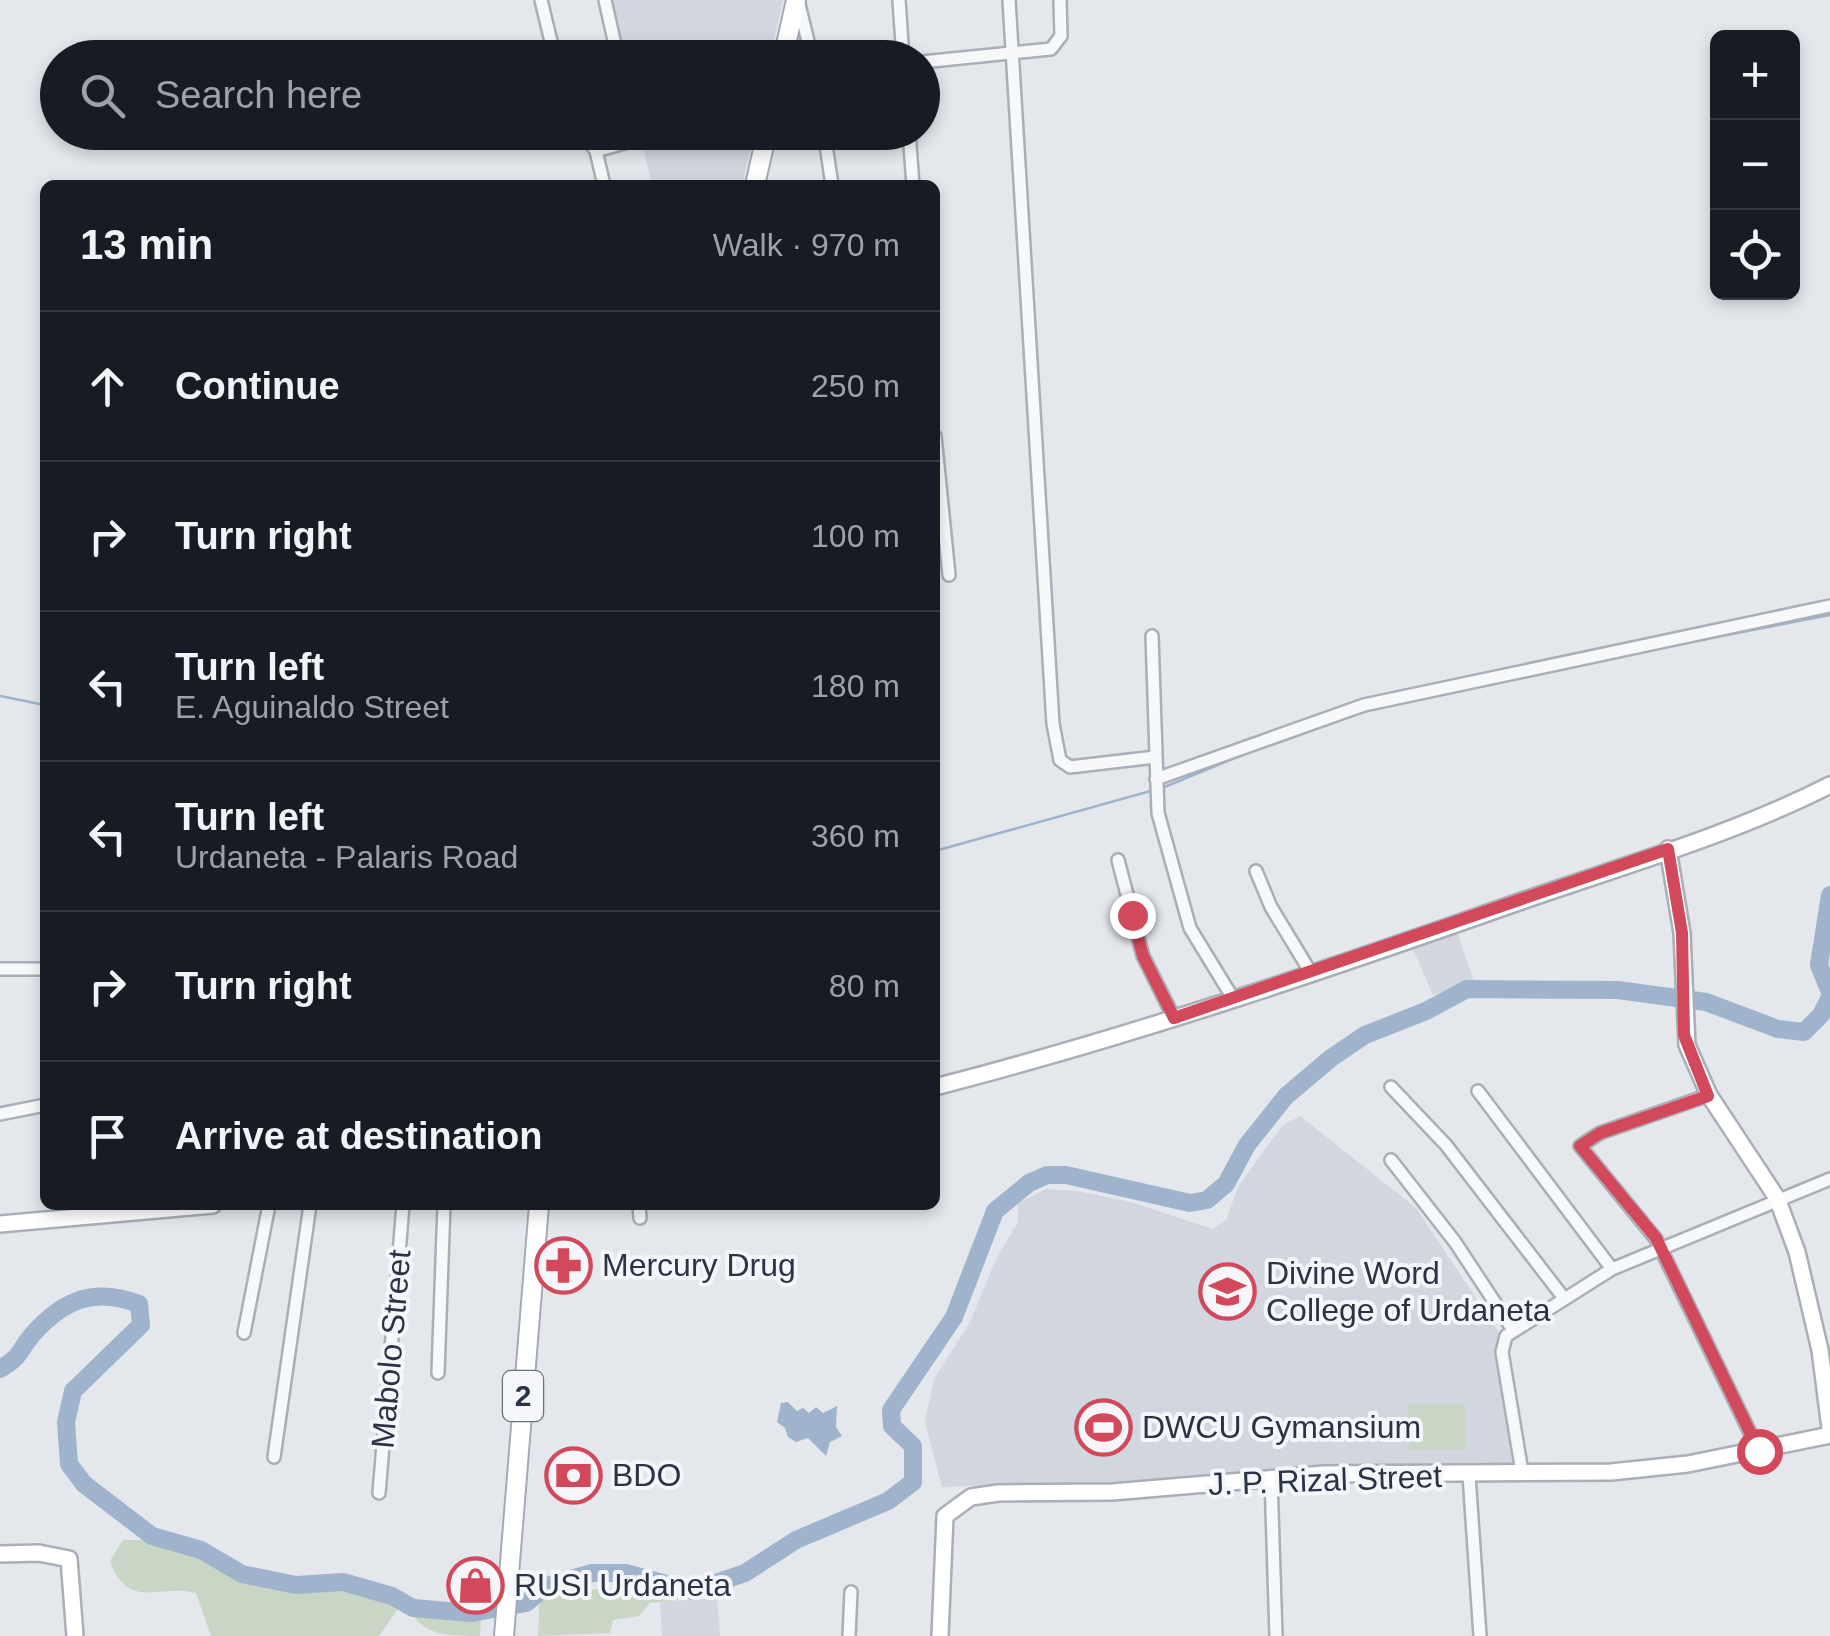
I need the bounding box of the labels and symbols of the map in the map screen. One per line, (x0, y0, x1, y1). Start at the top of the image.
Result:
route end (1110, 893, 1156, 939)
pharmacy icon: Mercury Drug (533, 1235, 593, 1295)
place label: Mercury Drug (602, 1247, 796, 1283)
street label: Mabolo Street (364, 1248, 418, 1450)
place label: Divine Word College of Urdaneta (1266, 1255, 1551, 1328)
school or university icon: Divine Word College of Urdaneta (1197, 1261, 1257, 1321)
road number: 2 (503, 1371, 543, 1421)
sports icon: DWCU Gymansium (1073, 1397, 1133, 1457)
place label: DWCU Gymansium (1142, 1409, 1421, 1445)
route start (1737, 1429, 1783, 1475)
bank icon: BDO (543, 1445, 603, 1505)
place label: BDO (612, 1457, 681, 1493)
street label: J. P. Rizal Street (1207, 1458, 1443, 1502)
shop icon: RUSI Urdaneta (445, 1555, 505, 1615)
place label: RUSI Urdaneta (514, 1567, 731, 1603)

